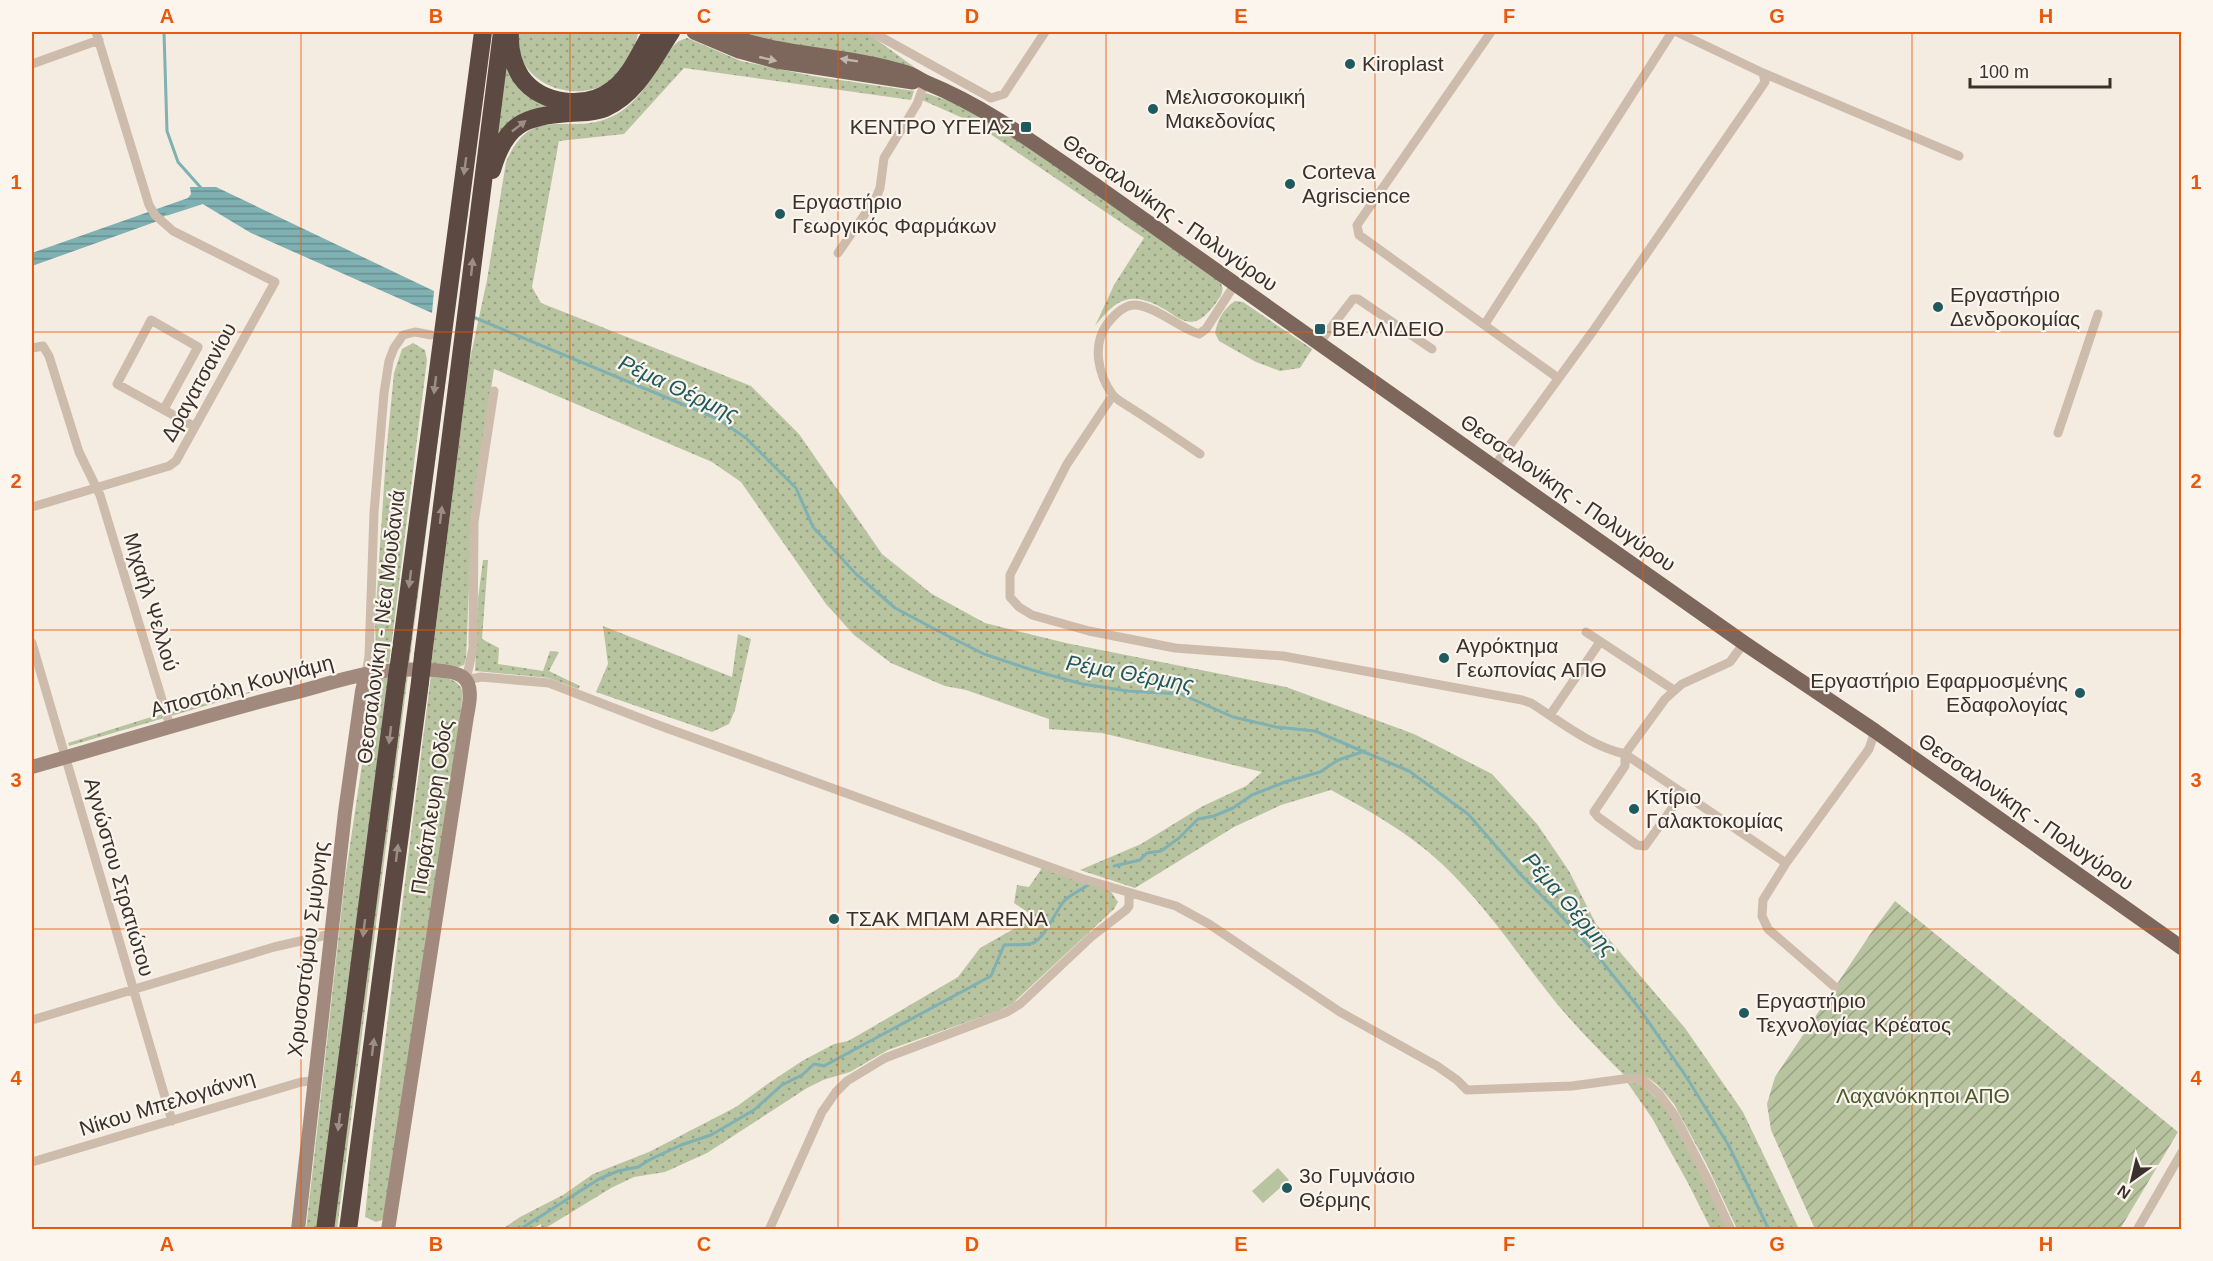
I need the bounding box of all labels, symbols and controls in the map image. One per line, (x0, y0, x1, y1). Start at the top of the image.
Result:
text: A (160, 5, 174, 27)
text: B (429, 5, 443, 27)
text: C (697, 5, 711, 27)
text: D (965, 5, 979, 27)
text: E (1234, 5, 1248, 27)
text: F (1503, 5, 1515, 27)
text: G (1769, 5, 1785, 27)
text: H (2039, 5, 2053, 27)
scale bar (1970, 51, 2110, 89)
place label: Kiroplast (1362, 52, 1444, 75)
one-way arrow (759, 55, 777, 65)
one-way arrow (839, 55, 858, 64)
marker: Kiroplast (1343, 57, 1357, 71)
text: 100 m (1979, 62, 2029, 82)
place label: Μελισσοκομική Μακεδονίας (1165, 85, 1306, 132)
marker: Μελισσοκομική Μακεδονίας (1146, 102, 1160, 116)
place label: ΚΕΝΤΡΟ ΥΓΕΙΑΣ (850, 115, 1014, 138)
one-way arrow (511, 120, 526, 132)
marker: ΚΕΝΤΡΟ ΥΓΕΙΑΣ (1019, 120, 1033, 134)
street label: Θεσσαλονίκης - Πολυγύρου (1059, 130, 1282, 296)
one-way arrow (460, 157, 469, 176)
place label: Corteva Agriscience (1302, 160, 1411, 207)
text: 1 (10, 171, 22, 193)
text: 1 (2190, 171, 2202, 193)
marker: Corteva Agriscience (1283, 177, 1297, 191)
place label: Εργαστήριο Γεωργικός Φαρμάκων (792, 190, 997, 237)
marker: Εργαστήριο Γεωργικός Φαρμάκων (773, 207, 787, 221)
one-way arrow (467, 257, 476, 276)
place label: Εργαστήριο Δενδροκομίας (1950, 283, 2080, 330)
marker: Εργαστήριο Δενδροκομίας (1931, 300, 1945, 314)
place label: ΒΕΛΛΙΔΕΙΟ (1332, 317, 1444, 340)
street label: Δραγατσανίου (156, 318, 241, 445)
marker: ΒΕΛΛΙΔΕΙΟ (1313, 322, 1327, 336)
water label: Ρέμα Θέρμης (615, 350, 743, 427)
one-way arrow (430, 376, 440, 395)
street label: Θεσσαλονίκης - Πολυγύρου (1457, 410, 1680, 576)
text: 2 (10, 470, 22, 492)
text: 2 (2190, 470, 2202, 492)
street label: Θεσσαλονίκη - Νέα Μουδανιά (352, 489, 409, 765)
one-way arrow (436, 505, 445, 524)
street label: Μιχαήλ Ψελλού (119, 530, 183, 674)
one-way arrow (405, 569, 414, 588)
place label: Αγρόκτημα Γεωπονίας ΑΠΘ (1456, 634, 1607, 681)
street label: Αποστόλη Κουγιάμη (148, 650, 336, 721)
water label: Ρέμα Θέρμης (1064, 650, 1196, 697)
marker: Αγρόκτημα Γεωπονίας ΑΠΘ (1437, 651, 1451, 665)
place label: Εργαστήριο Εφαρμοσμένης Εδαφολογίας (1810, 669, 2068, 716)
marker: Εργαστήριο Εφαρμοσμένης Εδαφολογίας (2073, 686, 2087, 700)
street label: Παράπλευρη Οδός (406, 718, 457, 896)
one-way arrow (385, 726, 394, 745)
street label: Θεσσαλονίκης - Πολυγύρου (1915, 729, 2138, 895)
text: 3 (10, 769, 22, 791)
text: 3 (2190, 769, 2202, 791)
street label: Αγνώστου Στρατιώτου (80, 775, 159, 979)
place label: Κτίριο Γαλακτοκομίας (1646, 785, 1783, 832)
marker: Κτίριο Γαλακτοκομίας (1627, 802, 1641, 816)
street label: Χρυσοστόμου Σμύρνης (283, 840, 332, 1058)
one-way arrow (392, 844, 401, 863)
water label: Ρέμα Θέρμης (1518, 847, 1622, 962)
place label: ΤΣΑΚ ΜΠΑΜ ARENA (846, 907, 1048, 930)
marker: ΤΣΑΚ ΜΠΑΜ ARENA (827, 912, 841, 926)
one-way arrow (360, 919, 369, 938)
place label: Εργαστήριο Τεχνολογίας Κρέατος (1756, 989, 1951, 1036)
marker: Εργαστήριο Τεχνολογίας Κρέατος (1737, 1006, 1751, 1020)
one-way arrow (368, 1037, 377, 1056)
street label: Νίκου Μπελογιάννη (76, 1065, 257, 1140)
text: 4 (10, 1067, 22, 1089)
text: 4 (2190, 1067, 2202, 1089)
park label: Λαχανόκηποι ΑΠΘ (1836, 1084, 2010, 1107)
one-way arrow (335, 1112, 344, 1131)
north arrow (2102, 1150, 2162, 1210)
place label: 3ο Γυμνάσιο Θέρμης (1299, 1164, 1415, 1211)
marker: 3ο Γυμνάσιο Θέρμης (1280, 1181, 1294, 1195)
text: N (2114, 1182, 2133, 1202)
text: A (160, 1233, 174, 1255)
text: B (429, 1233, 443, 1255)
text: C (697, 1233, 711, 1255)
text: D (965, 1233, 979, 1255)
text: E (1234, 1233, 1248, 1255)
text: F (1503, 1233, 1515, 1255)
text: G (1769, 1233, 1785, 1255)
text: H (2039, 1233, 2053, 1255)

